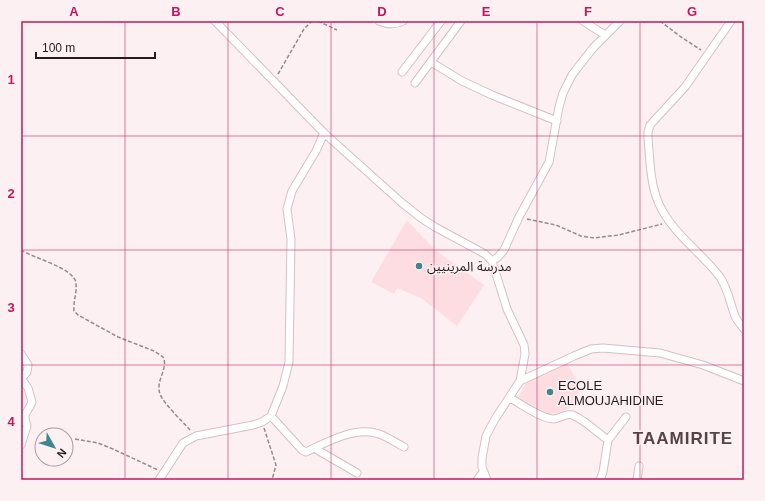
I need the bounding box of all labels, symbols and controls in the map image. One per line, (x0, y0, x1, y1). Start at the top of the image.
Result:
text: A (69, 4, 79, 19)
text: B (171, 4, 181, 19)
text: C (275, 4, 285, 19)
text: D (377, 4, 387, 19)
text: E (482, 4, 491, 19)
text: F (584, 4, 592, 19)
text: G (687, 4, 697, 19)
scale bar (36, 34, 155, 60)
text: 100 m (42, 41, 75, 55)
text: 1 (7, 72, 15, 87)
text: 2 (7, 186, 15, 201)
place label: مدرسة المرينيين (427, 259, 512, 275)
marker: مدرسة المرينيين (414, 261, 424, 271)
text: 3 (7, 300, 15, 315)
place label: ECOLE ALMOUJAHIDINE (558, 378, 664, 408)
marker: ECOLE ALMOUJAHIDINE (545, 387, 555, 397)
text: 4 (7, 414, 15, 429)
north arrow (34, 427, 74, 467)
district label: TAAMIRITE (633, 429, 733, 448)
text: N (55, 446, 69, 460)

